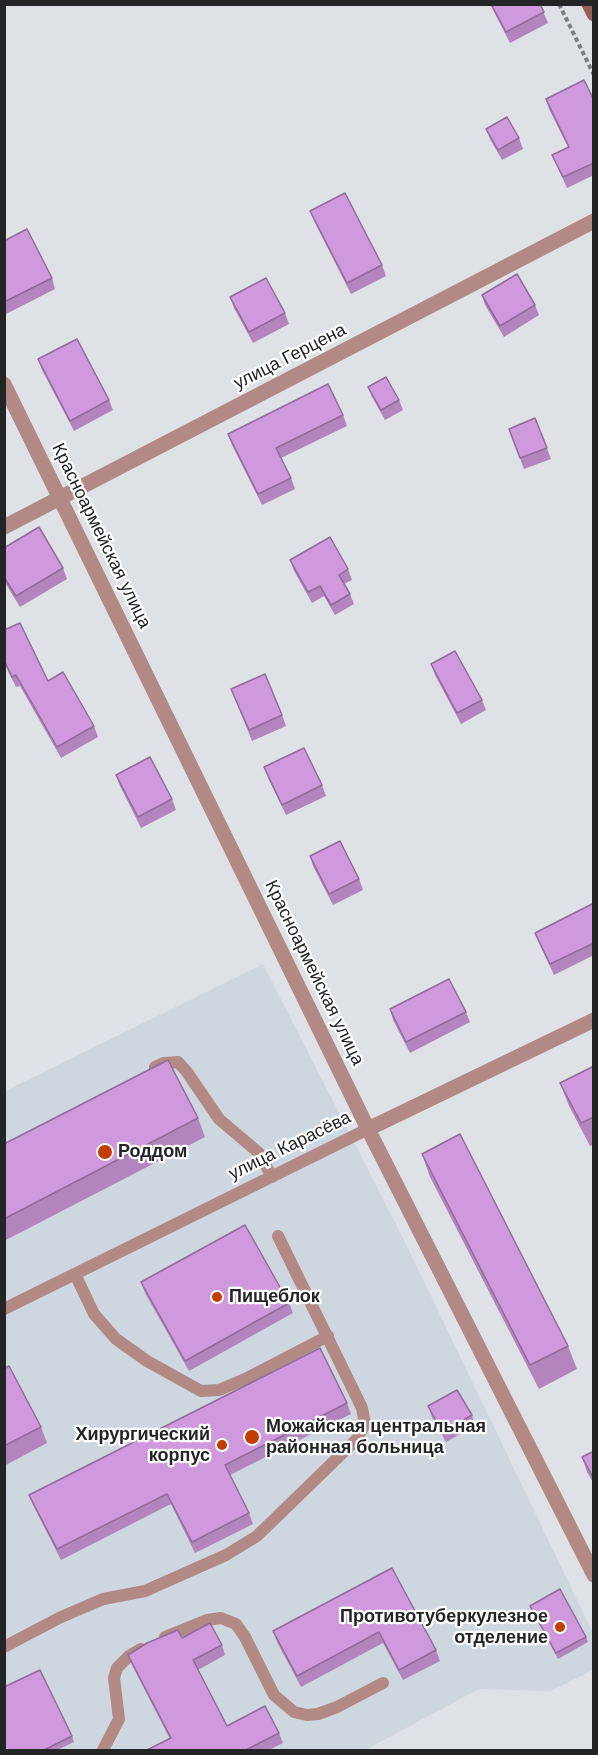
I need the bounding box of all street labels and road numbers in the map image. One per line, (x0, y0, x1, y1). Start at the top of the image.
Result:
street label: улица Герцена (230, 319, 350, 395)
street label: Красноармейская улица (47, 440, 155, 632)
street label: Красноармейская улица (260, 877, 368, 1069)
street label: улица Карасёва (225, 1107, 355, 1185)

